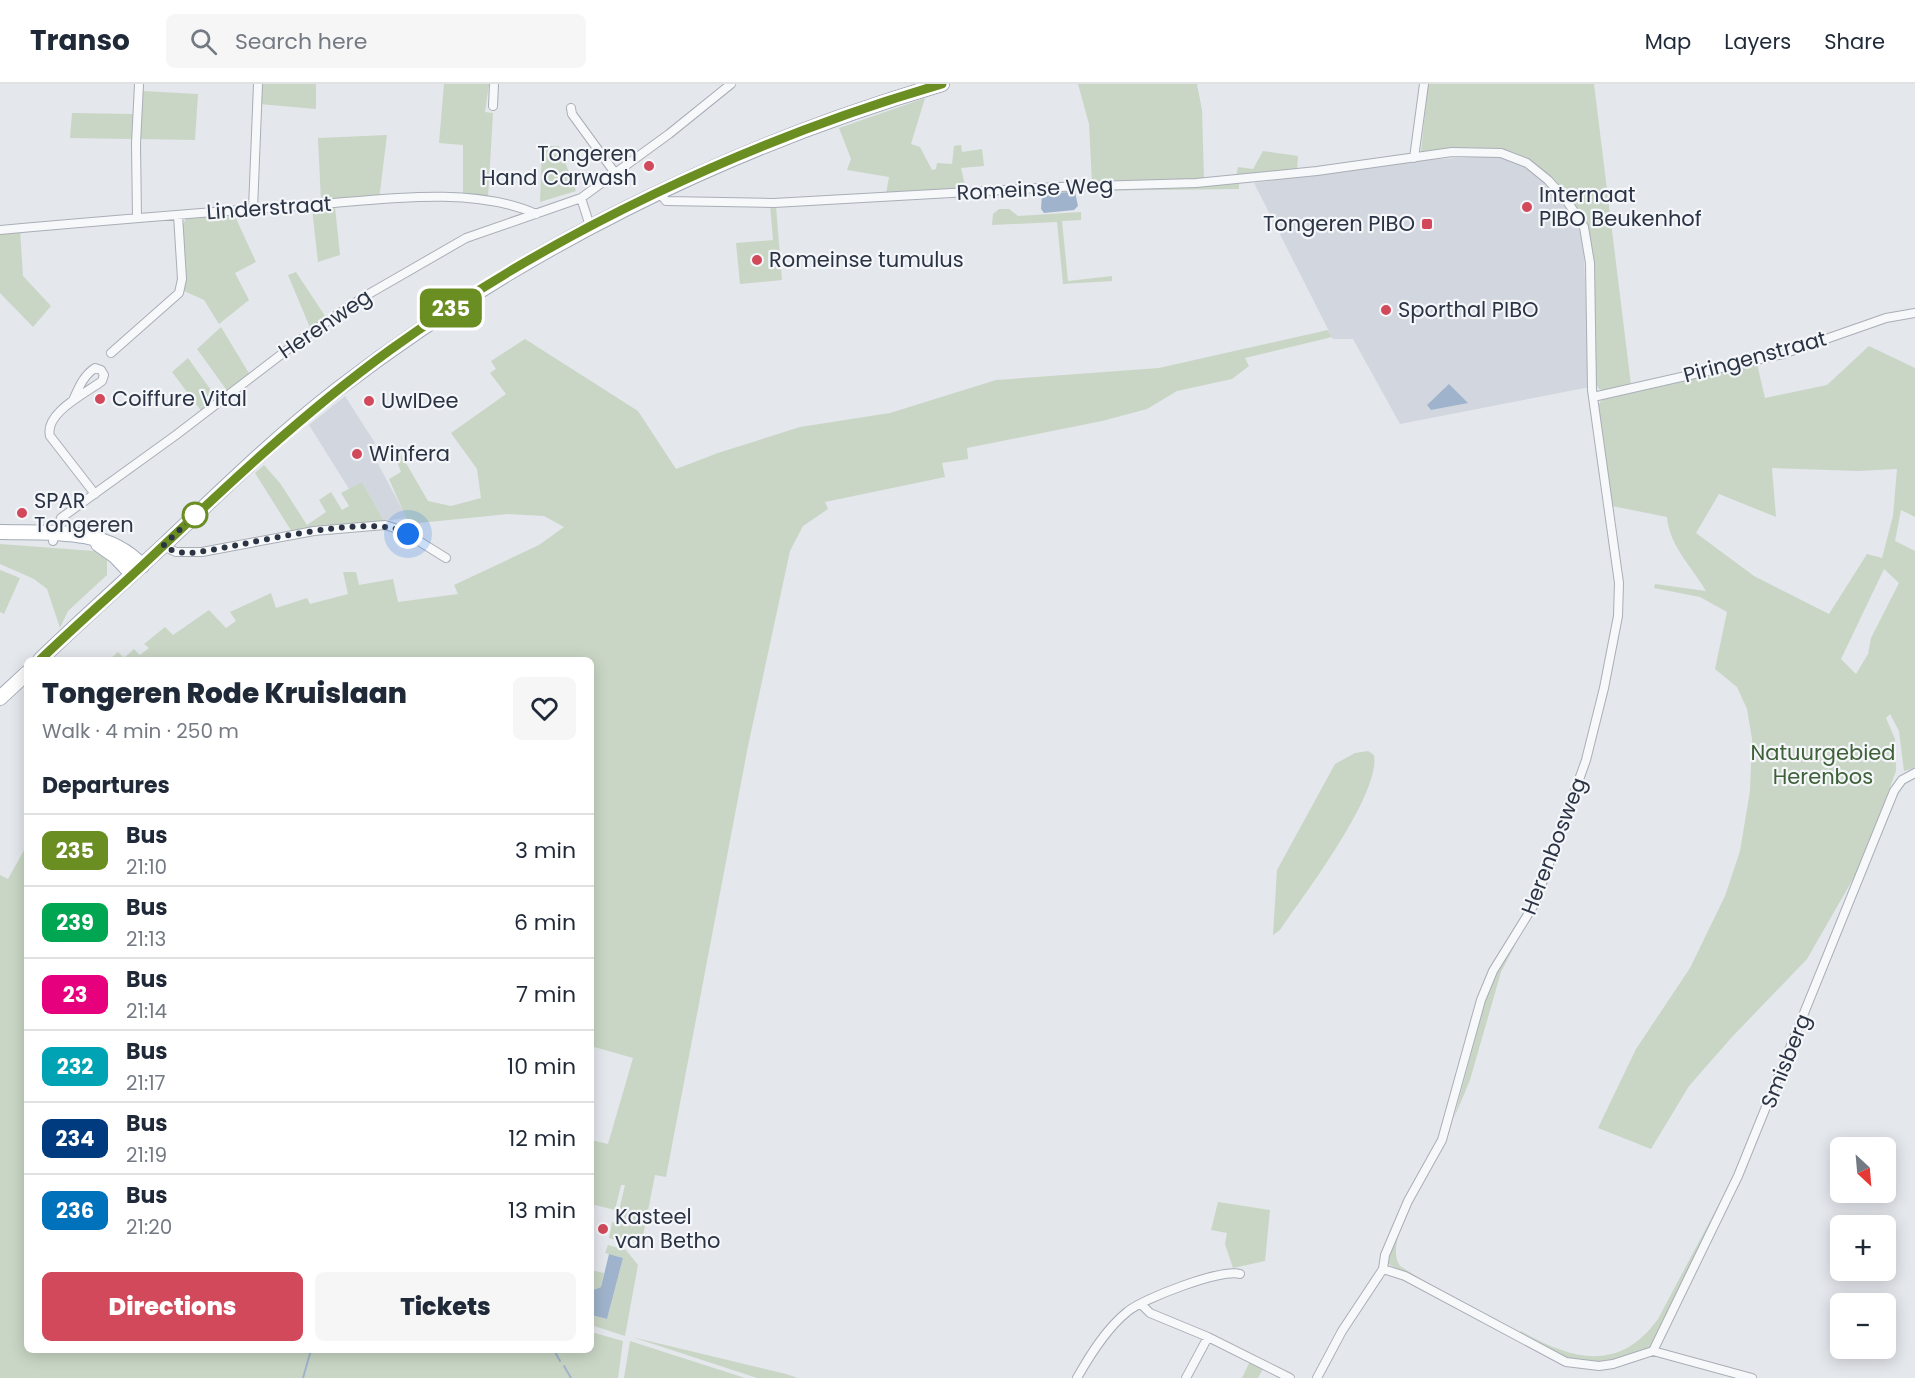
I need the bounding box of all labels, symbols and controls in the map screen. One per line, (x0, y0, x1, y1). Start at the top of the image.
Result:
search box (166, 14, 586, 68)
text: Transo (30, 21, 130, 60)
icon: search (187, 25, 220, 58)
text: Search here (235, 26, 367, 57)
text: Map (1645, 27, 1691, 56)
text: Layers (1724, 27, 1791, 56)
text: Share (1824, 27, 1885, 56)
place label: Tongeren Hand Carwash (481, 139, 637, 192)
marker: Tongeren Hand Carwash (642, 159, 656, 173)
street label: Romeinse Weg (956, 170, 1114, 207)
place label: Internaat PIBO Beukenhof (1539, 180, 1702, 233)
street label: Linderstraat (206, 189, 332, 226)
marker: Internaat PIBO Beukenhof (1520, 200, 1534, 214)
place label: Tongeren PIBO (1263, 209, 1415, 238)
marker: Tongeren PIBO (1420, 217, 1434, 231)
place label: Romeinse tumulus (769, 245, 964, 274)
marker: Romeinse tumulus (750, 253, 764, 267)
street label: Herenweg (273, 282, 377, 365)
line badge: 235 (416, 288, 486, 328)
text: 235 (432, 294, 470, 323)
place label: Sporthal PIBO (1398, 295, 1539, 324)
marker: Sporthal PIBO (1379, 303, 1393, 317)
street label: Piringenstraat (1680, 324, 1830, 390)
place label: Coiffure Vital (112, 384, 247, 413)
place label: UwIDee (381, 386, 458, 415)
marker: Coiffure Vital (93, 392, 107, 406)
marker: UwIDee (362, 394, 376, 408)
place label: Winfera (369, 439, 450, 468)
marker: Winfera (350, 447, 364, 461)
place label: SPAR Tongeren (34, 486, 134, 539)
unlabelled marker (182, 502, 208, 528)
marker: SPAR Tongeren (15, 506, 29, 520)
your location (393, 519, 423, 549)
text: Tongeren Rode Kruislaan (42, 674, 407, 713)
button: heart (513, 677, 576, 740)
text: Walk · 4 min · 250 m (42, 717, 239, 745)
park label: Natuurgebied Herenbos (1750, 738, 1896, 791)
text: Departures (42, 770, 170, 801)
street label: Herenbosweg (1514, 773, 1593, 919)
text: Bus (126, 820, 168, 851)
text: 3 min (515, 835, 576, 866)
text: 235 (56, 836, 94, 865)
text: 21:10 (126, 853, 167, 881)
text: Bus (126, 892, 168, 923)
text: 6 min (514, 907, 576, 938)
text: 239 (56, 908, 94, 937)
text: 21:13 (126, 925, 166, 953)
text: Bus (126, 964, 168, 995)
text: 7 min (516, 979, 576, 1010)
text: 23 (63, 980, 87, 1009)
text: 21:14 (126, 997, 167, 1025)
street label: Smisberg (1753, 1009, 1818, 1112)
text: Bus (126, 1036, 168, 1067)
text: 10 min (507, 1051, 576, 1082)
text: 232 (57, 1052, 93, 1081)
text: 21:17 (126, 1069, 165, 1097)
text: Bus (126, 1108, 168, 1139)
text: 12 min (508, 1123, 576, 1154)
text: 234 (56, 1124, 94, 1153)
north arrow (1830, 1137, 1896, 1203)
map controls (1830, 1137, 1896, 1359)
text: 21:19 (126, 1141, 167, 1169)
text: Bus (126, 1180, 168, 1211)
text: 13 min (508, 1195, 576, 1226)
text: 236 (56, 1196, 94, 1225)
place label: Kasteel van Betho (615, 1202, 720, 1255)
text: 21:20 (126, 1213, 172, 1241)
button: + (1830, 1215, 1896, 1281)
marker: Kasteel van Betho (596, 1222, 610, 1236)
button: Directions (42, 1272, 303, 1341)
button: Tickets (315, 1272, 576, 1341)
button: − (1830, 1293, 1896, 1359)

